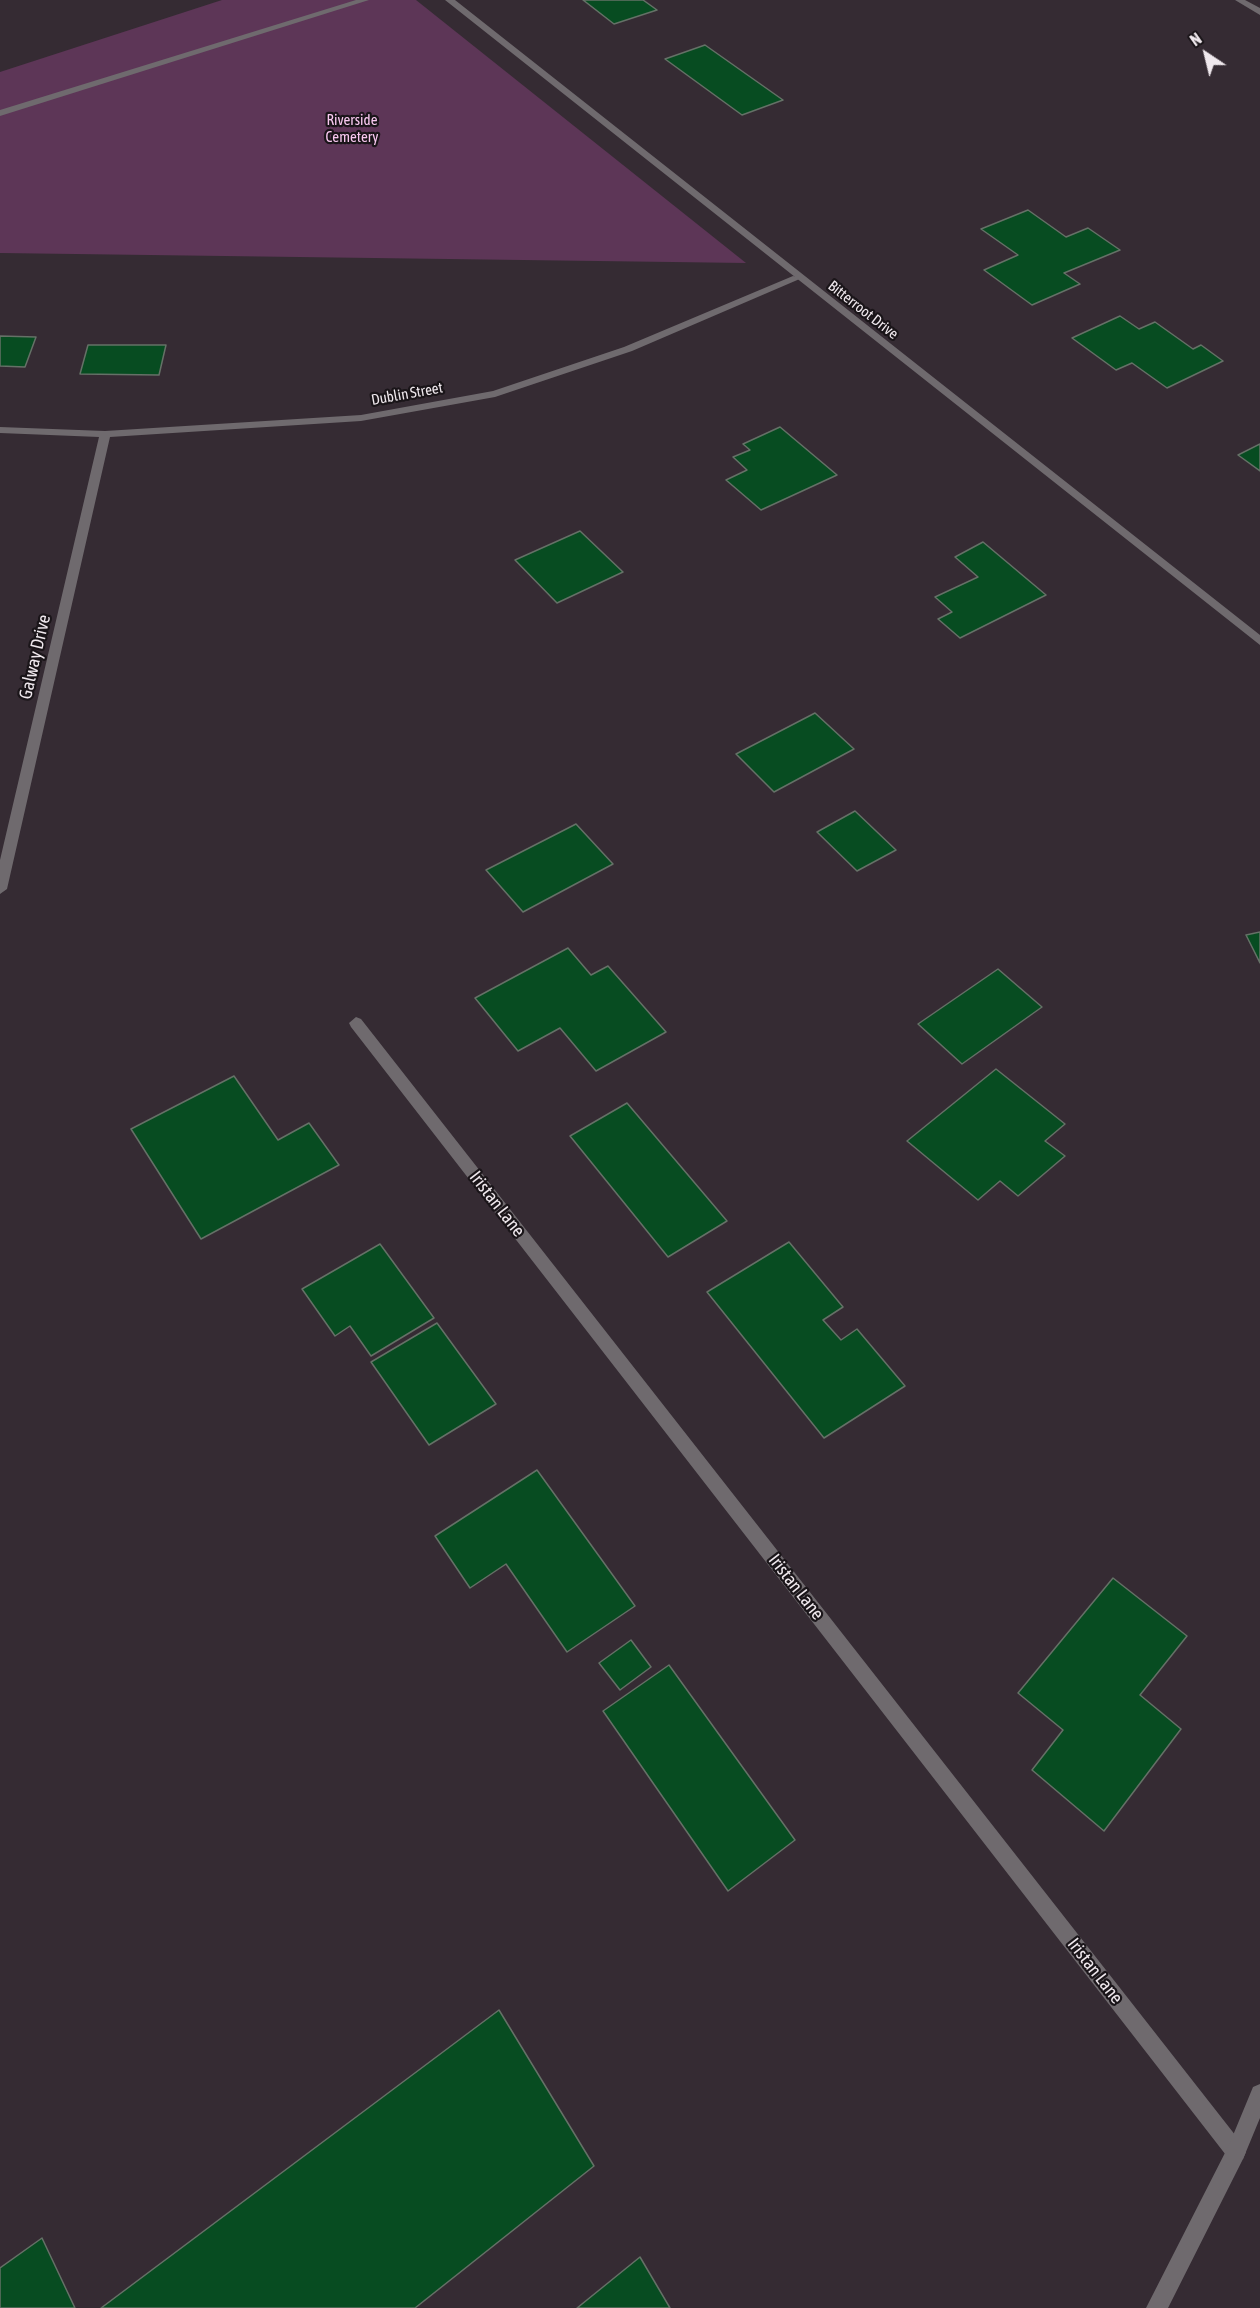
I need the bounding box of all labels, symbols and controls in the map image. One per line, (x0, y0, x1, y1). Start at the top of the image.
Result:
north arrow (1176, 24, 1236, 84)
text: N (1187, 29, 1205, 49)
park label: Riverside Cemetery (326, 111, 378, 146)
street label: Bitterroot Drive (824, 277, 902, 343)
street label: Dublin Street (370, 379, 444, 409)
street label: Galway Drive (15, 613, 55, 701)
street label: Iristan Lane (465, 1167, 529, 1241)
street label: Iristan Lane (764, 1550, 828, 1624)
street label: Iristan Lane (1063, 1934, 1127, 2008)

